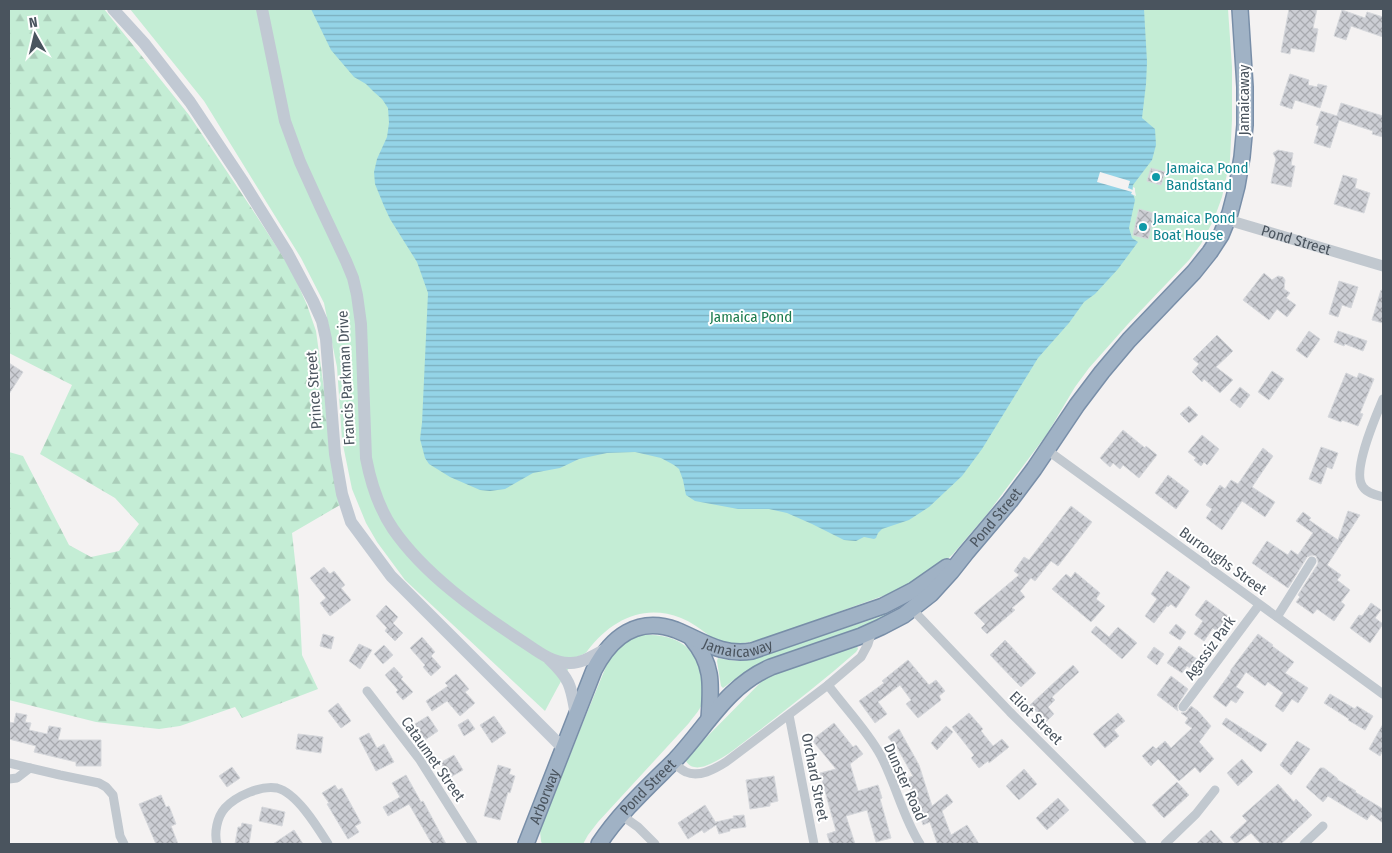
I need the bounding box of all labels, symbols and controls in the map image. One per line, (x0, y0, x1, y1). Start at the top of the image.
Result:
north arrow (10, 10, 60, 60)
text: N (28, 14, 39, 32)
street label: Jamaicaway (1235, 64, 1253, 136)
place label: Jamaica Pond Bandstand (1166, 159, 1249, 194)
marker: Jamaica Pond Bandstand (1150, 171, 1162, 183)
place label: Jamaica Pond Boat House (1153, 209, 1236, 244)
marker: Jamaica Pond Boat House (1137, 221, 1149, 233)
street label: Pond Street (1259, 221, 1333, 259)
park label: Jamaica Pond (710, 308, 792, 326)
street label: Francis Parkman Drive (333, 310, 359, 446)
street label: Prince Street (302, 350, 326, 430)
street label: Pond Street (966, 484, 1026, 551)
street label: Burroughs Street (1176, 523, 1270, 599)
street label: Agassiz Park (1181, 613, 1239, 683)
street label: Jamaicaway (700, 635, 775, 661)
street label: Eliot Street (1006, 688, 1066, 748)
street label: Cataumet Street (397, 713, 469, 805)
street label: Orchard Street (798, 732, 832, 823)
street label: Dunster Road (880, 741, 930, 823)
street label: Pond Street (616, 755, 680, 819)
street label: Arborway (526, 766, 564, 827)

